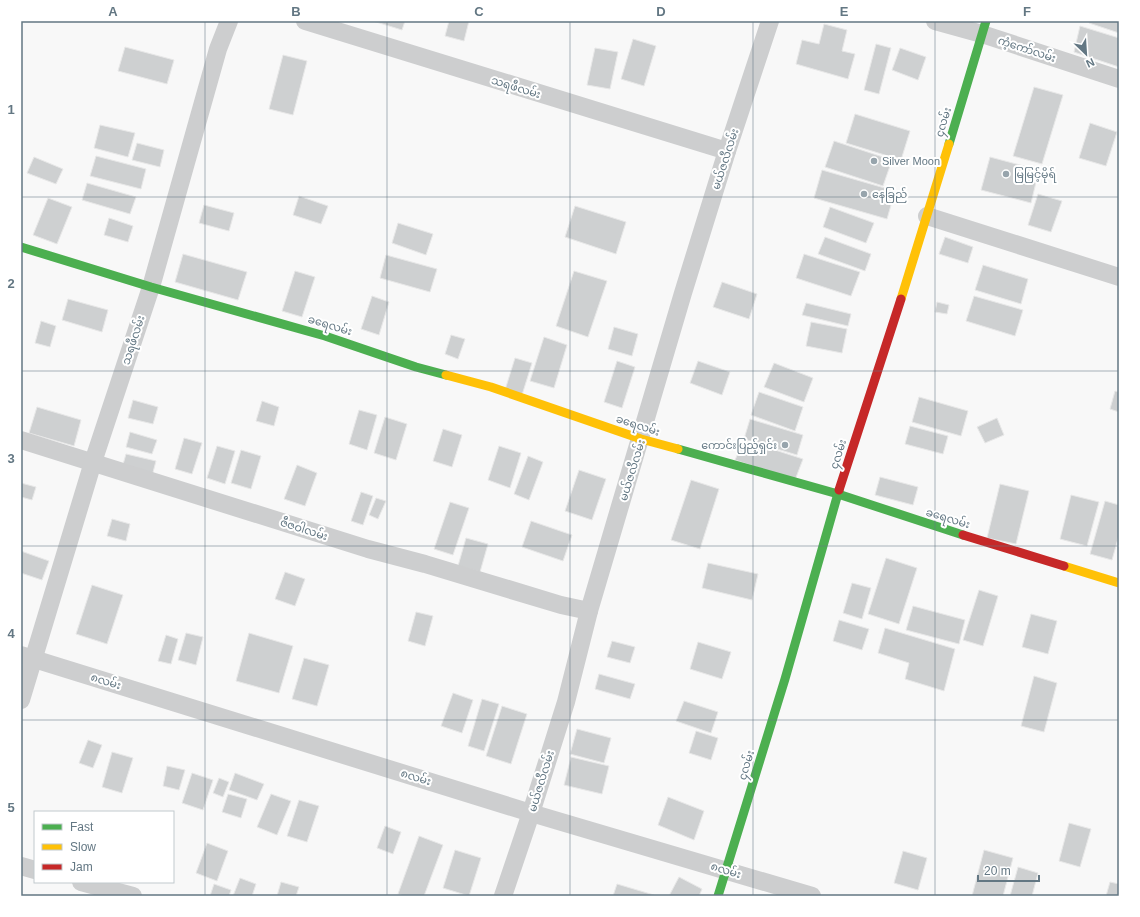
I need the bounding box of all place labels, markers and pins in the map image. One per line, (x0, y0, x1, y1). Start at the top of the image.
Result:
place label: Silver Moon (882, 155, 940, 167)
marker: Silver Moon (869, 156, 879, 166)
place label: မြမြင့်မိုရ် (1014, 167, 1056, 183)
marker: မြမြင့်မိုရ် (1001, 169, 1011, 179)
place label: နေခြည် (872, 187, 907, 203)
marker: နေခြည် (859, 189, 869, 199)
place label: ကောင်းပြည့်ရှင်း (701, 438, 777, 454)
marker: ကောင်းပြည့်ရှင်း (780, 440, 790, 450)

